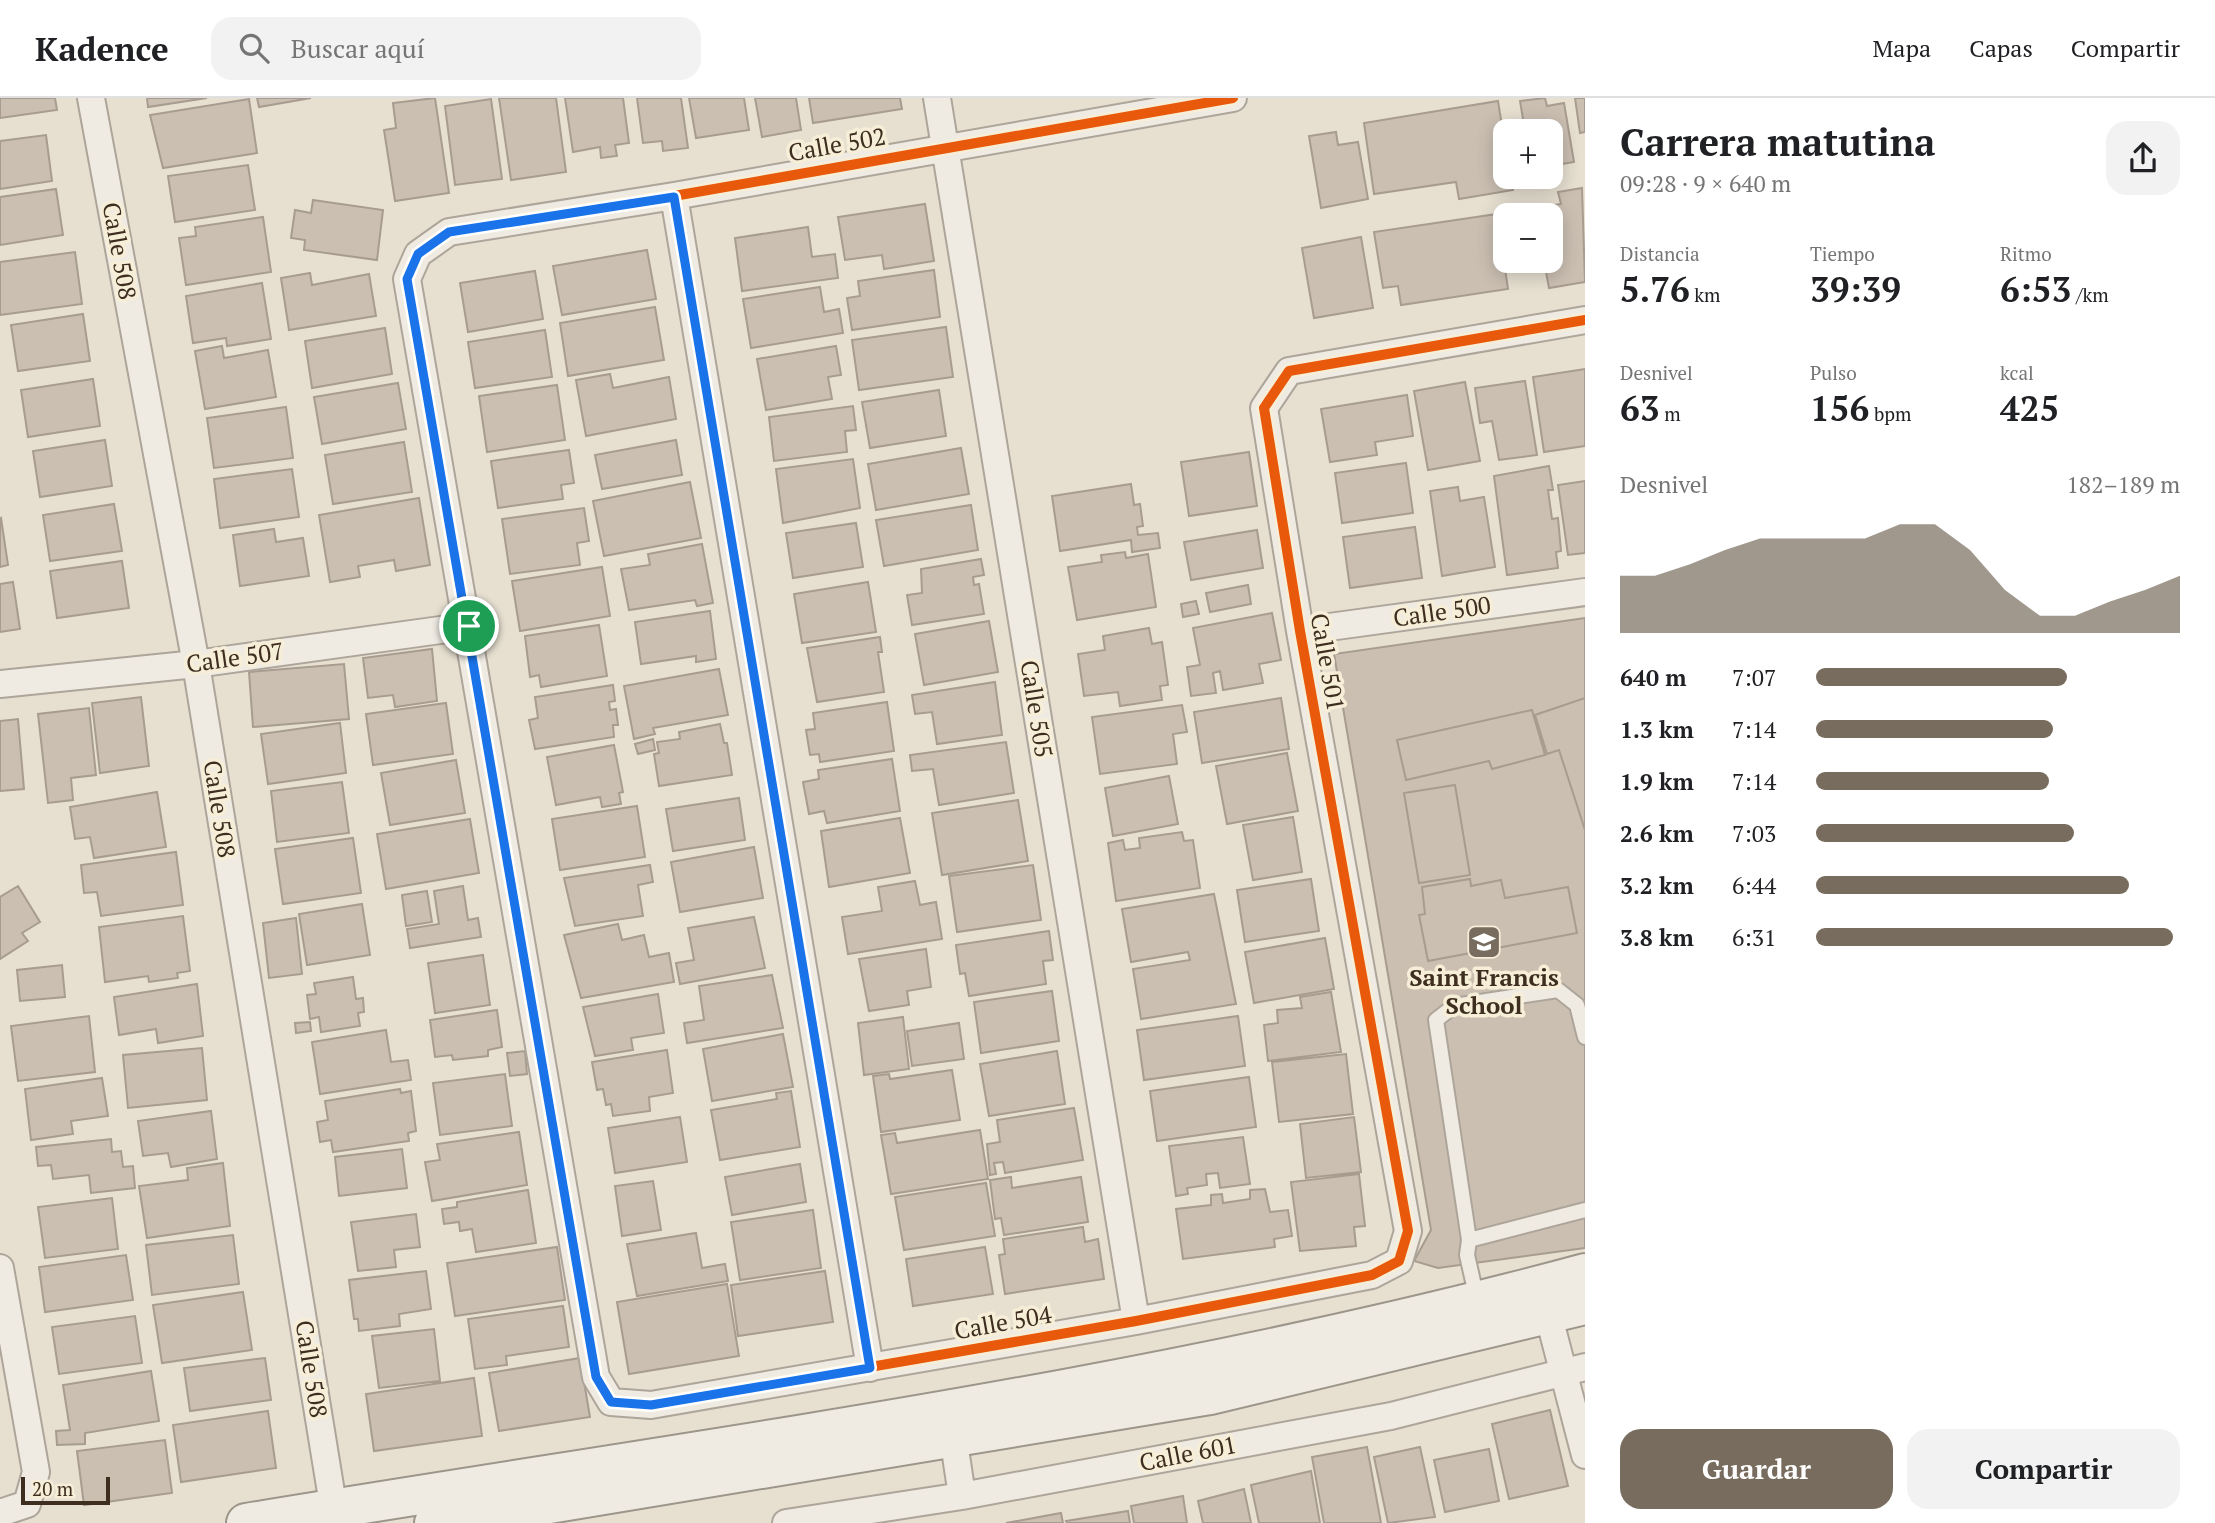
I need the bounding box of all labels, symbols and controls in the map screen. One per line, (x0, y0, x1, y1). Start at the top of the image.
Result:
search box (211, 17, 701, 80)
text: Kadence (35, 27, 169, 70)
icon: search (235, 29, 273, 67)
text: Buscar aquí (291, 31, 425, 65)
text: Mapa (1873, 32, 1931, 64)
text: Capas (1969, 32, 2033, 64)
text: Compartir (2071, 32, 2180, 64)
text: Carrera matutina (1620, 117, 1935, 167)
map controls (1493, 119, 1563, 273)
button: + (1493, 119, 1563, 189)
street label: Calle 502 (786, 120, 888, 168)
button: share (2106, 121, 2180, 195)
text: 09:28 · 9 × 640 m (1620, 168, 1791, 199)
street label: Calle 508 (96, 200, 144, 302)
button: − (1493, 203, 1563, 273)
text: Distancia (1620, 241, 1700, 266)
text: Tiempo (1810, 241, 1875, 266)
text: Ritmo (2000, 241, 2052, 266)
text: 5.76 (1620, 266, 1690, 312)
text: 39:39 (1810, 266, 1901, 312)
text: 6:53 (2000, 266, 2071, 312)
text: km (1690, 282, 1721, 307)
text: /km (2071, 282, 2109, 307)
text: Desnivel (1620, 360, 1693, 385)
text: Pulso (1810, 360, 1857, 385)
text: kcal (2000, 360, 2034, 385)
text: 63 (1620, 385, 1660, 431)
text: 156 (1810, 385, 1869, 431)
text: 425 (2000, 385, 2059, 431)
text: m (1660, 401, 1681, 426)
text: bpm (1869, 401, 1911, 426)
text: Desnivel (1620, 469, 1708, 500)
text: 182–189 m (2067, 469, 2180, 500)
street label: Calle 500 (1391, 588, 1493, 634)
pin (439, 596, 499, 656)
icon: arrive (450, 607, 488, 645)
street label: Calle 501 (1304, 611, 1352, 713)
street label: Calle 507 (184, 634, 286, 680)
street label: Calle 505 (1013, 658, 1060, 760)
text: 640 m (1620, 662, 1686, 693)
text: 7:07 (1732, 662, 1776, 693)
text: 1.3 km (1620, 714, 1694, 745)
text: 7:14 (1732, 714, 1776, 745)
street label: Calle 508 (196, 758, 243, 860)
text: 1.9 km (1620, 766, 1694, 797)
text: 7:14 (1732, 766, 1776, 797)
text: 2.6 km (1620, 818, 1694, 849)
text: 7:03 (1732, 818, 1776, 849)
text: 3.2 km (1620, 870, 1694, 901)
text: 6:44 (1732, 870, 1776, 901)
text: 3.8 km (1620, 922, 1694, 953)
text: 6:31 (1732, 922, 1776, 953)
school or university icon: Saint Francis School (1465, 923, 1503, 961)
place label: Saint Francis School (1409, 961, 1559, 1021)
street label: Calle 504 (952, 1298, 1054, 1346)
street label: Calle 508 (288, 1318, 335, 1420)
street label: Calle 601 (1137, 1428, 1239, 1478)
button: Guardar (1620, 1429, 1893, 1509)
button: Compartir (1907, 1429, 2180, 1509)
scale bar (21, 1474, 110, 1506)
text: 20 m (32, 1476, 73, 1501)

